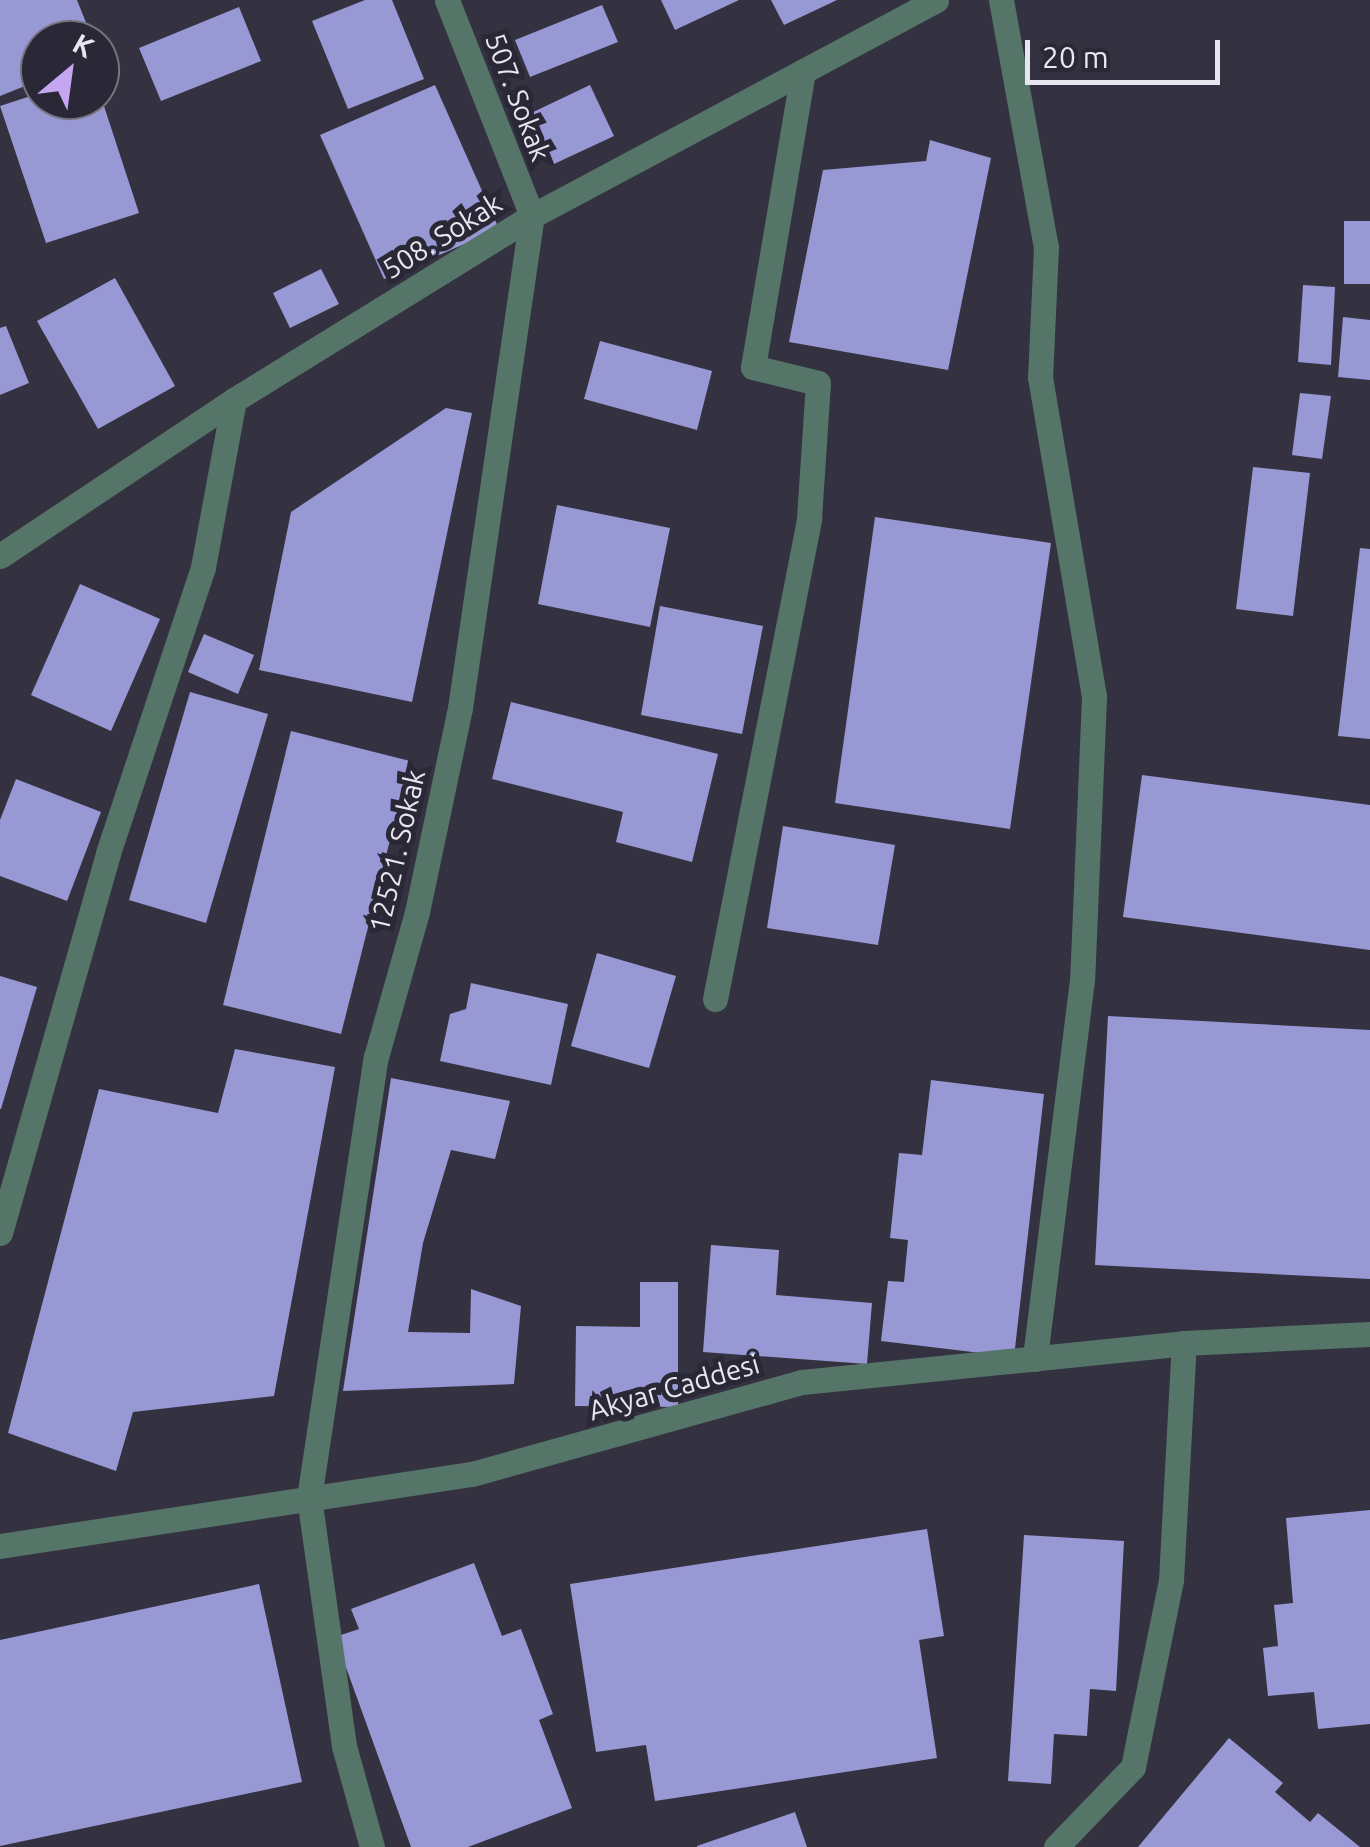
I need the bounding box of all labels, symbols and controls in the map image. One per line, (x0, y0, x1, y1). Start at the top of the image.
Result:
north arrow (20, 20, 120, 120)
scale bar (1030, 20, 1225, 82)
text: K (68, 27, 99, 63)
street label: 507. Sokak (478, 28, 558, 166)
text: 20 m (1042, 40, 1109, 74)
street label: 508. Sokak (376, 186, 508, 286)
street label: 12521. Sokak (362, 766, 432, 936)
street label: Akyar Caddesi (585, 1347, 763, 1427)

